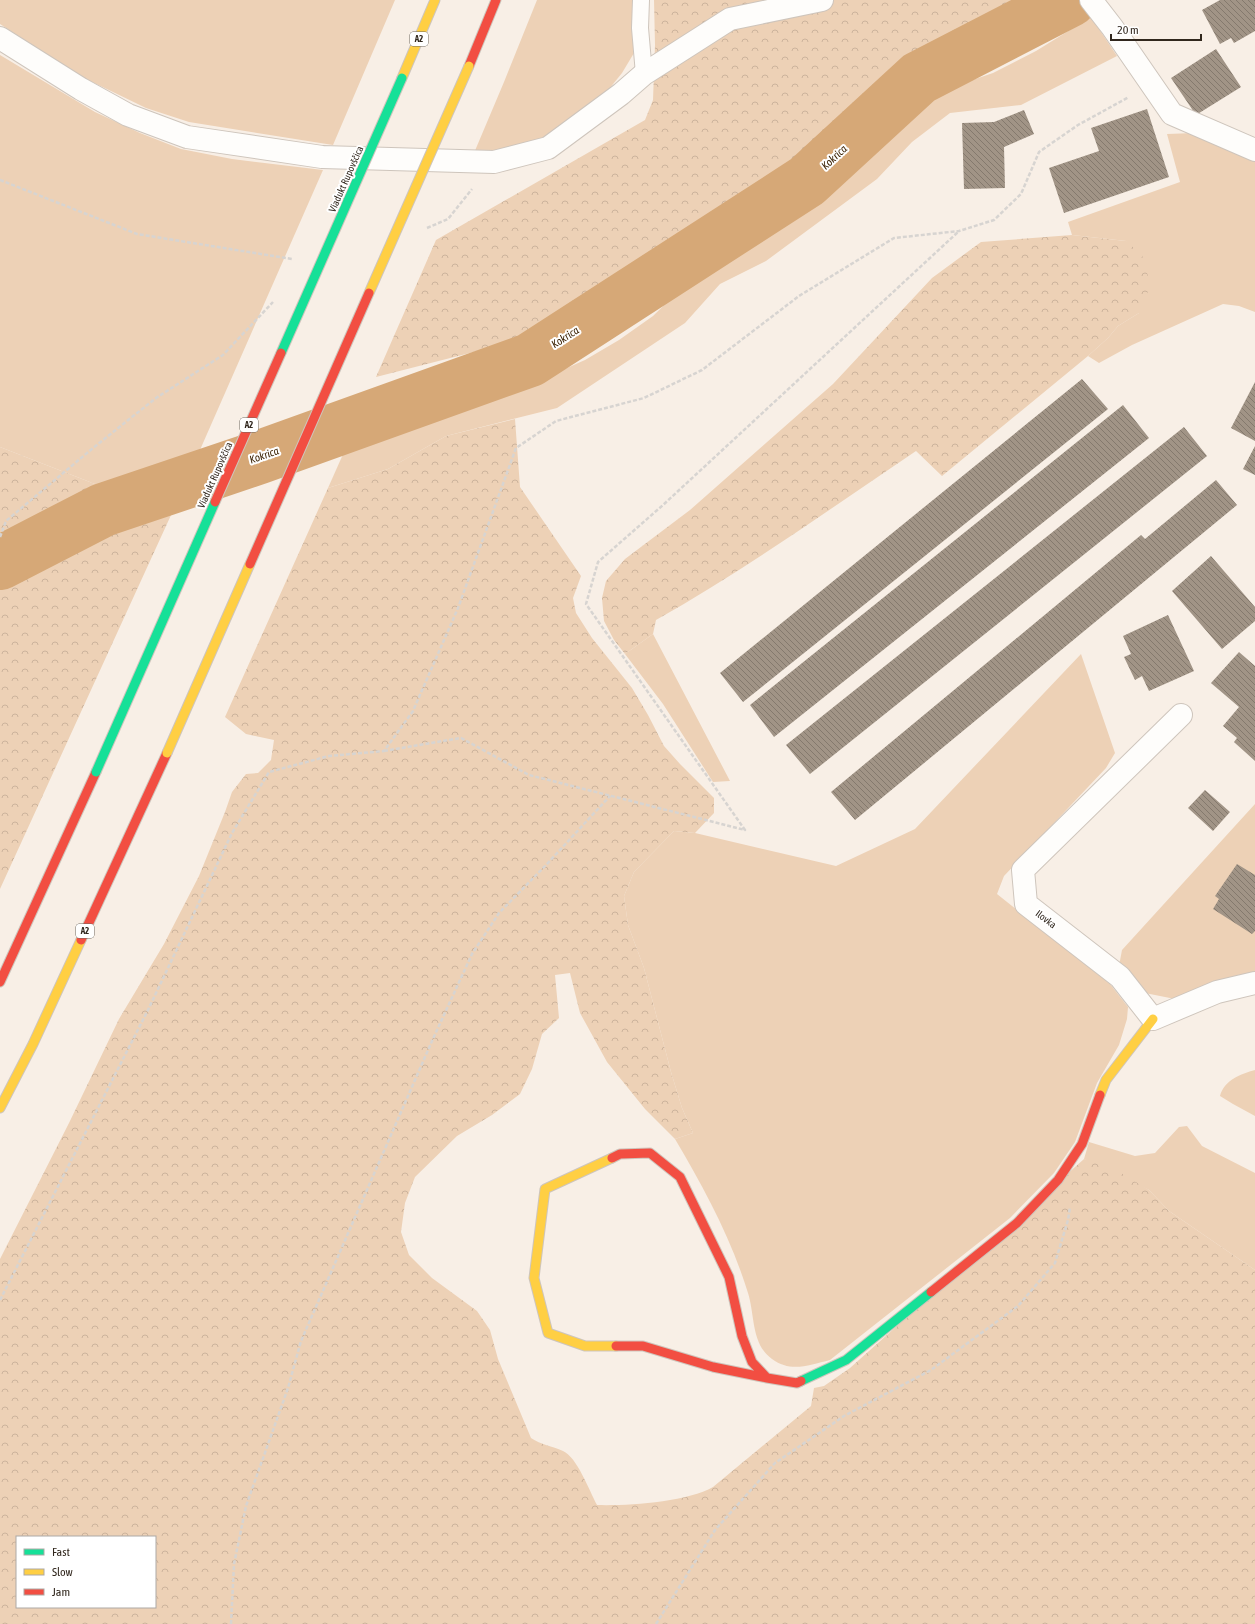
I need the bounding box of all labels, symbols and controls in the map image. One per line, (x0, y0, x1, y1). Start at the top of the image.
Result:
scale bar (1111, 16, 1201, 42)
text: 20 m (1117, 23, 1139, 37)
road number: A2 (410, 32, 428, 46)
water label: Kokrica (819, 142, 849, 172)
street label: Viadukt Rupovščica (326, 144, 366, 214)
water label: Kokrica (549, 324, 581, 350)
road number: A2 (240, 418, 258, 432)
street label: Viadukt Rupovščica (195, 440, 235, 510)
water label: Kokrica (248, 444, 280, 466)
street label: Ilovka (1034, 908, 1059, 930)
road number: A2 (76, 924, 94, 938)
legend (16, 1536, 156, 1608)
text: Fast (52, 1545, 70, 1559)
text: Slow (52, 1565, 73, 1579)
text: Jam (52, 1585, 70, 1599)

